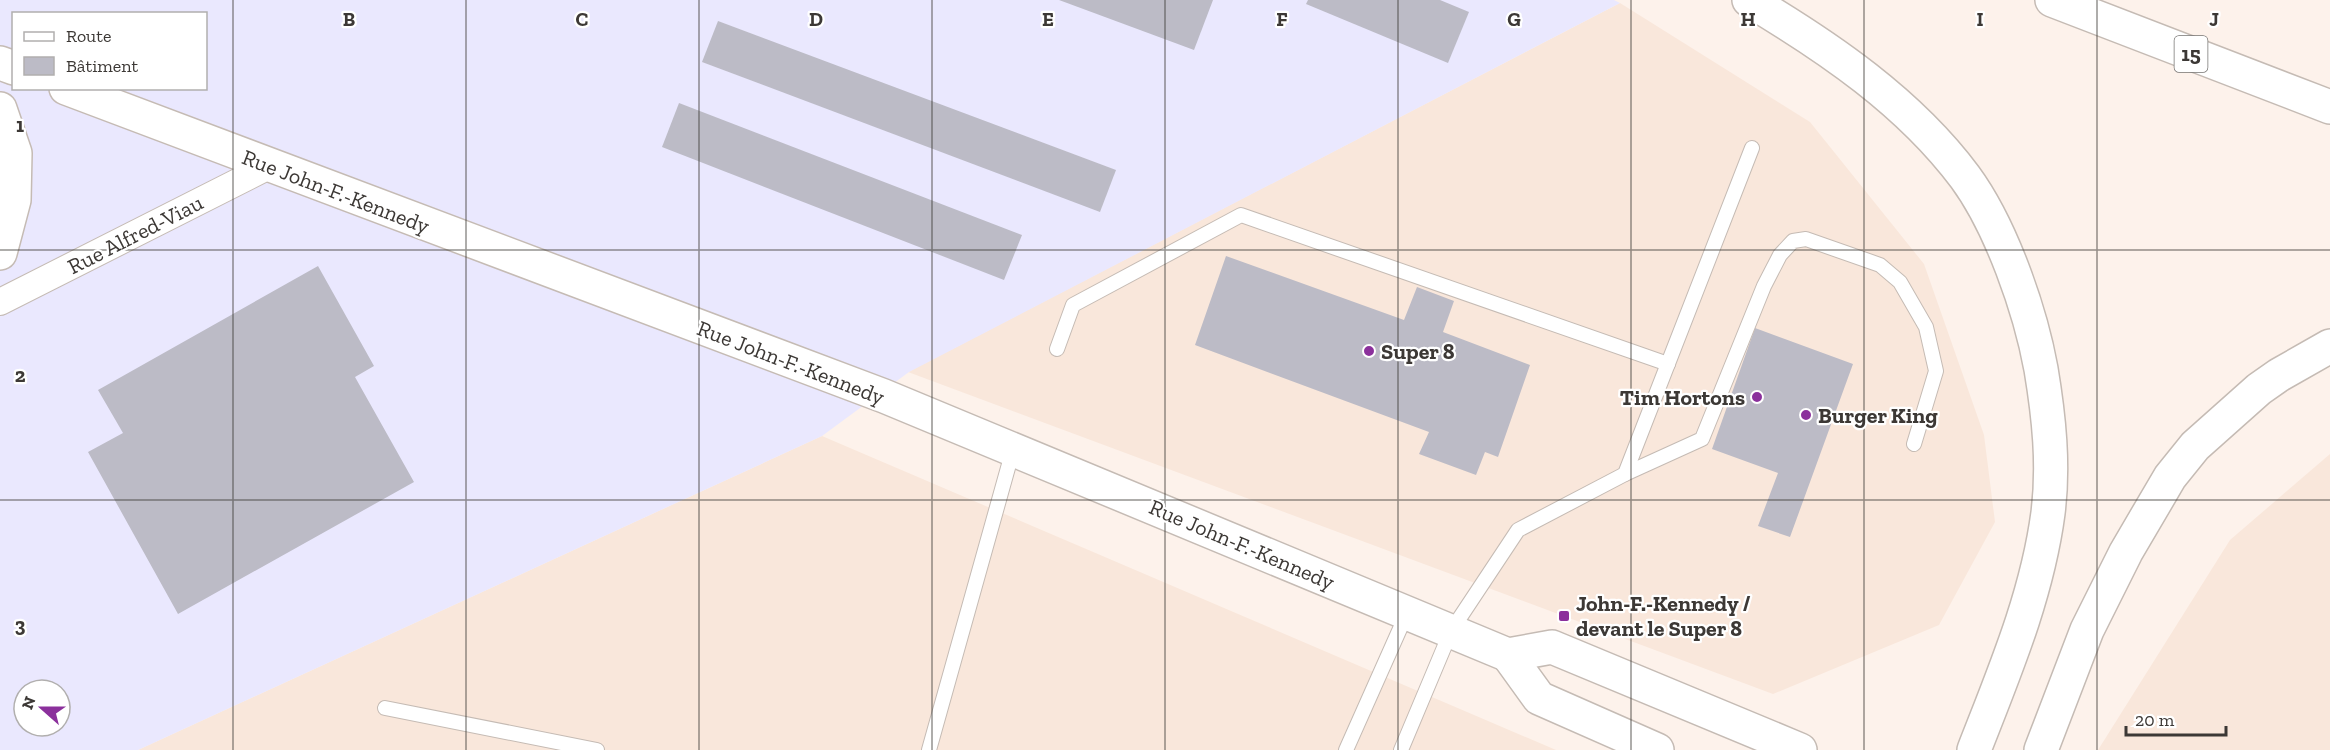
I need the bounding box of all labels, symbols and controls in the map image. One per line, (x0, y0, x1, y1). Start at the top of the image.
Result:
text: B (343, 7, 355, 31)
text: C (576, 7, 589, 31)
text: D (809, 7, 823, 31)
text: E (1042, 7, 1054, 31)
text: F (1276, 7, 1288, 31)
text: G (1507, 7, 1521, 31)
text: H (1740, 7, 1756, 31)
text: I (1976, 7, 1984, 31)
text: J (2209, 7, 2219, 31)
legend (12, 12, 207, 90)
text: Route (66, 25, 111, 47)
road number: 15 (2174, 36, 2208, 72)
text: Bâtiment (66, 55, 139, 77)
text: 1 (16, 113, 24, 137)
street label: Rue John-F.-Kennedy (238, 143, 434, 240)
street label: Rue Alfred-Viau (63, 188, 208, 280)
street label: Rue John-F.-Kennedy (693, 314, 889, 411)
place label: Super 8 (1381, 338, 1455, 365)
marker: Super 8 (1362, 344, 1376, 358)
text: 2 (15, 363, 26, 387)
place label: Tim Hortons (1620, 384, 1745, 411)
marker: Tim Hortons (1750, 390, 1764, 404)
place label: Burger King (1818, 402, 1938, 429)
marker: Burger King (1799, 408, 1813, 422)
street label: Rue John-F.-Kennedy (1145, 493, 1339, 596)
place label: John-F.-Kennedy / devant le Super 8 (1576, 590, 1750, 642)
marker: John-F.-Kennedy / devant le Super 8 (1557, 609, 1571, 623)
text: 3 (15, 613, 26, 637)
north arrow (12, 678, 72, 738)
text: N (17, 694, 40, 712)
scale bar (2126, 699, 2226, 737)
text: 20 m (2135, 709, 2175, 731)

